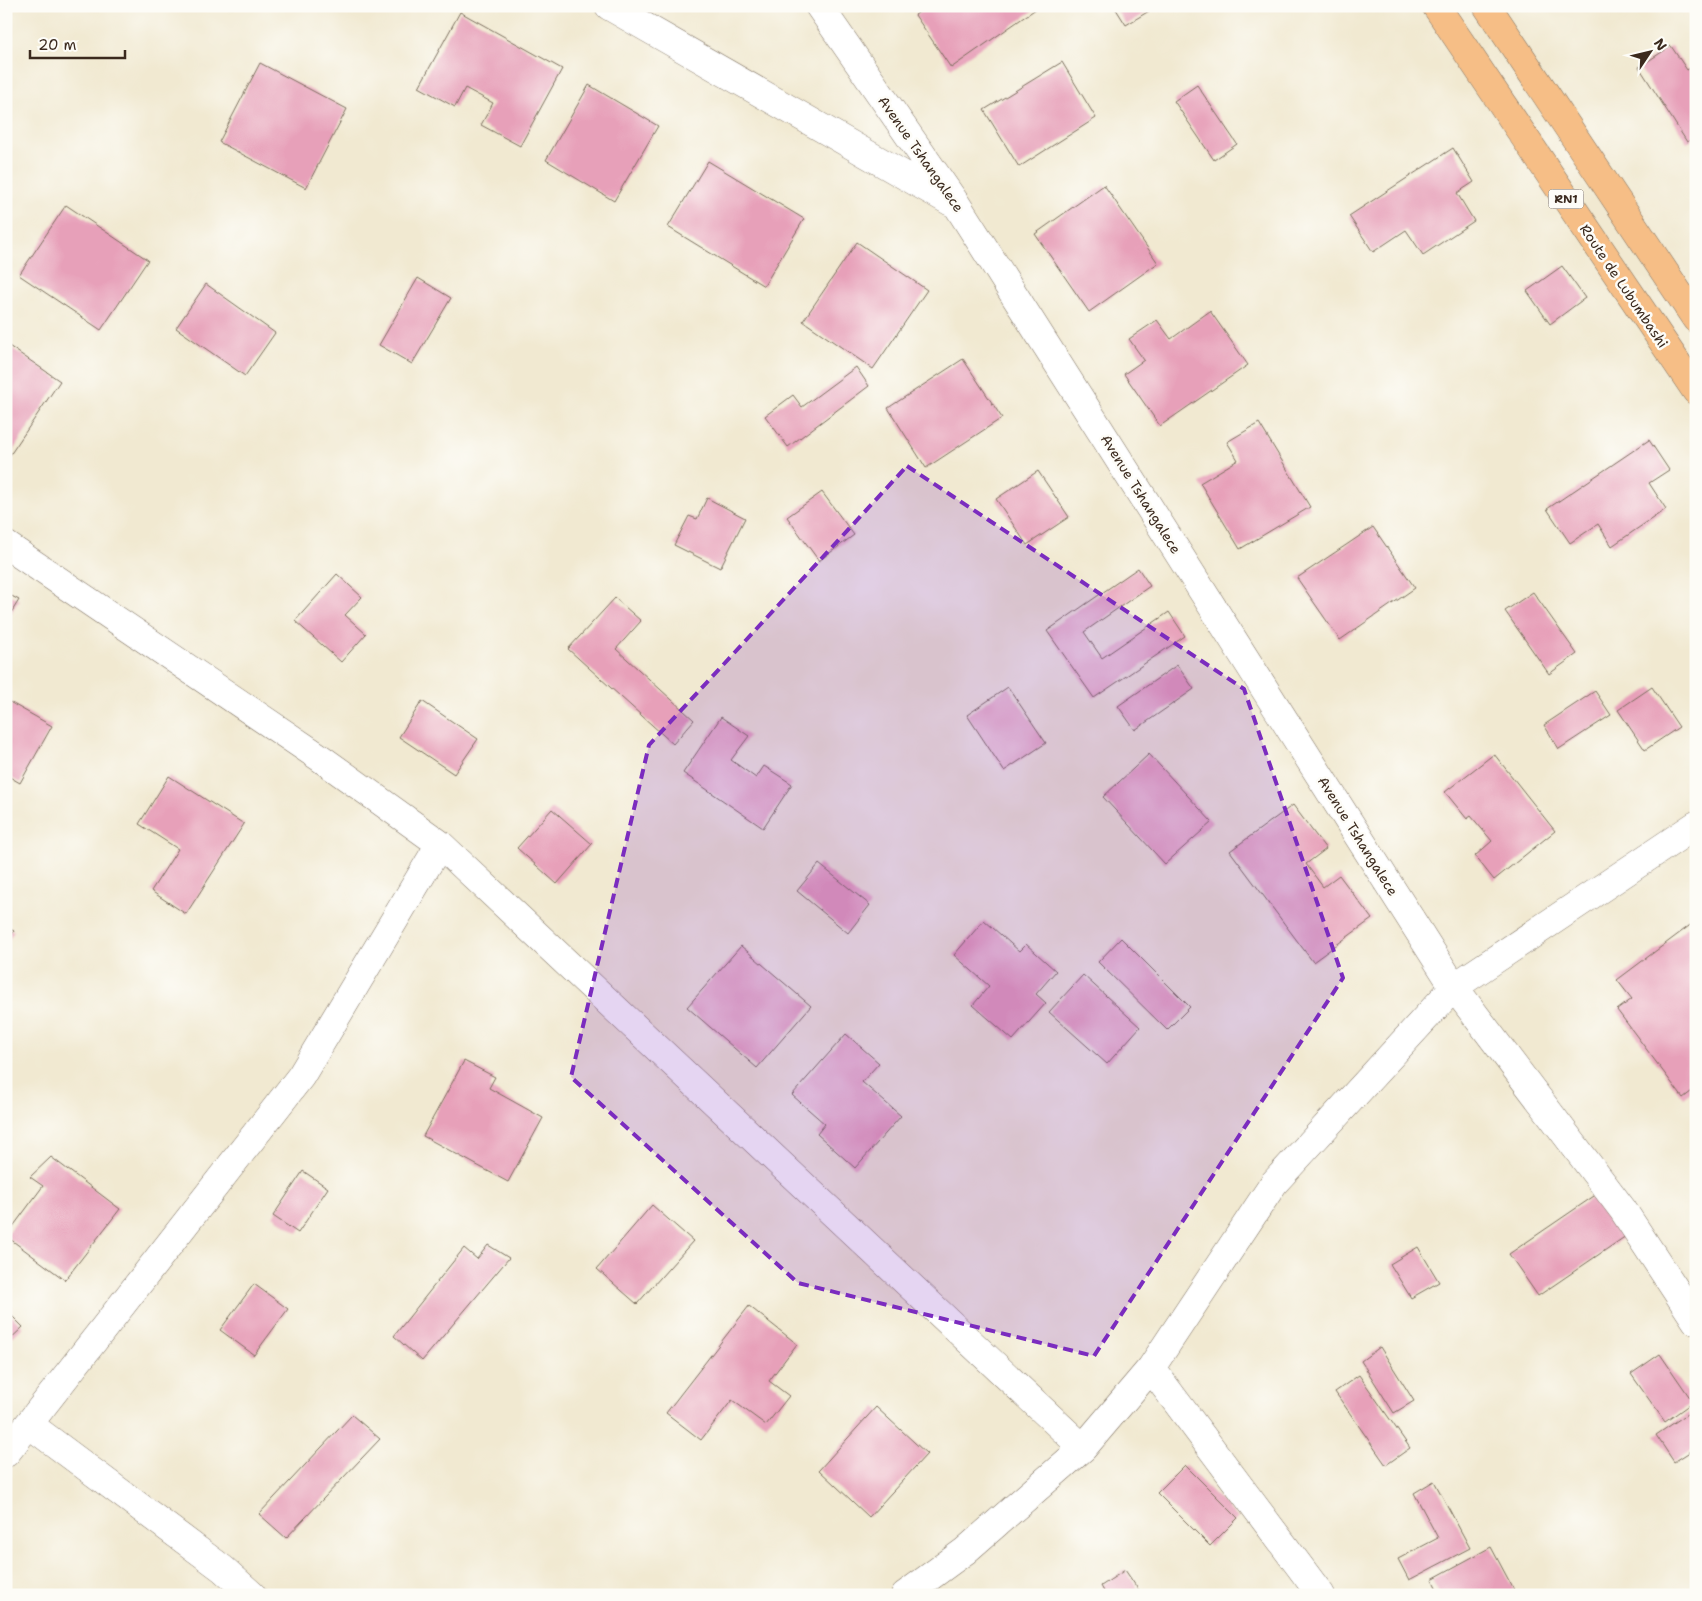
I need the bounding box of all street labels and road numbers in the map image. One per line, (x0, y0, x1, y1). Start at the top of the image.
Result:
street label: Avenue Tshangalece (874, 93, 968, 215)
road number: RN1 (1548, 190, 1584, 208)
street label: Route de Lubumbashi (1576, 221, 1672, 351)
street label: Avenue Tshangalece (1097, 431, 1185, 557)
street label: Avenue Tshangalece (1314, 773, 1402, 899)

